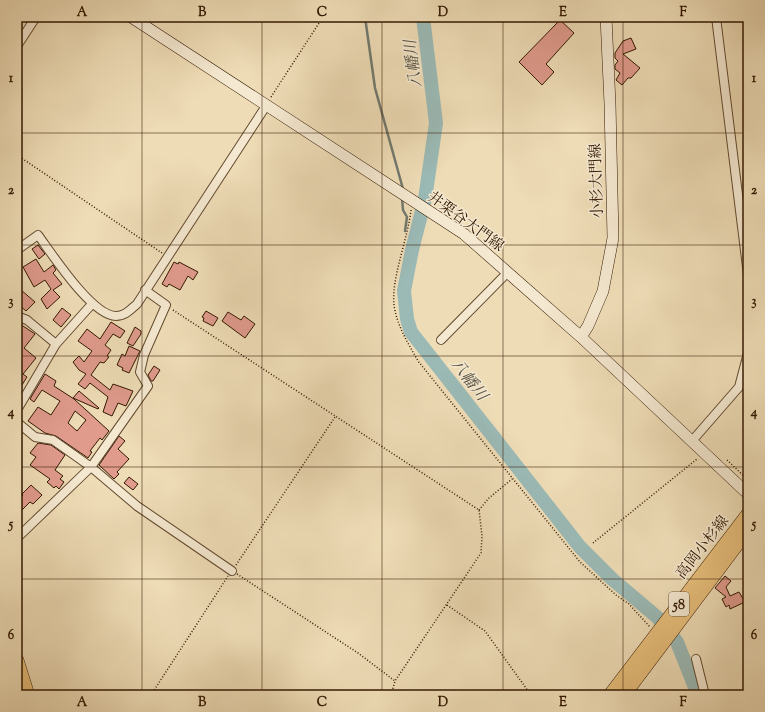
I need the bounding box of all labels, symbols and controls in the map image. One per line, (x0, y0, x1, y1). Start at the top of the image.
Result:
text: A (77, 4, 88, 22)
text: B (198, 4, 207, 22)
text: C (317, 4, 327, 22)
text: D (438, 4, 448, 22)
text: E (559, 4, 567, 22)
text: F (679, 4, 687, 22)
water label: 八幡川 (400, 36, 429, 89)
text: 1 (9, 70, 14, 88)
text: 1 (752, 70, 757, 88)
street label: 小杉大門線 (586, 143, 609, 219)
text: 2 (8, 182, 15, 200)
text: 2 (751, 182, 758, 200)
street label: 井栗谷大門線 (423, 187, 508, 257)
text: 3 (8, 293, 14, 311)
text: 3 (751, 293, 757, 311)
water label: 八幡川 (444, 355, 493, 408)
text: 4 (7, 404, 15, 422)
text: 4 (750, 404, 758, 422)
street label: 高岡小杉線 (672, 512, 735, 584)
text: 5 (8, 516, 14, 534)
text: 5 (751, 516, 757, 534)
road number: 58 (669, 592, 689, 616)
text: 6 (8, 627, 15, 645)
text: 6 (751, 627, 758, 645)
text: A (77, 694, 88, 712)
text: B (198, 694, 207, 712)
text: C (317, 694, 327, 712)
text: D (438, 694, 448, 712)
text: E (559, 694, 567, 712)
text: F (679, 694, 687, 712)

